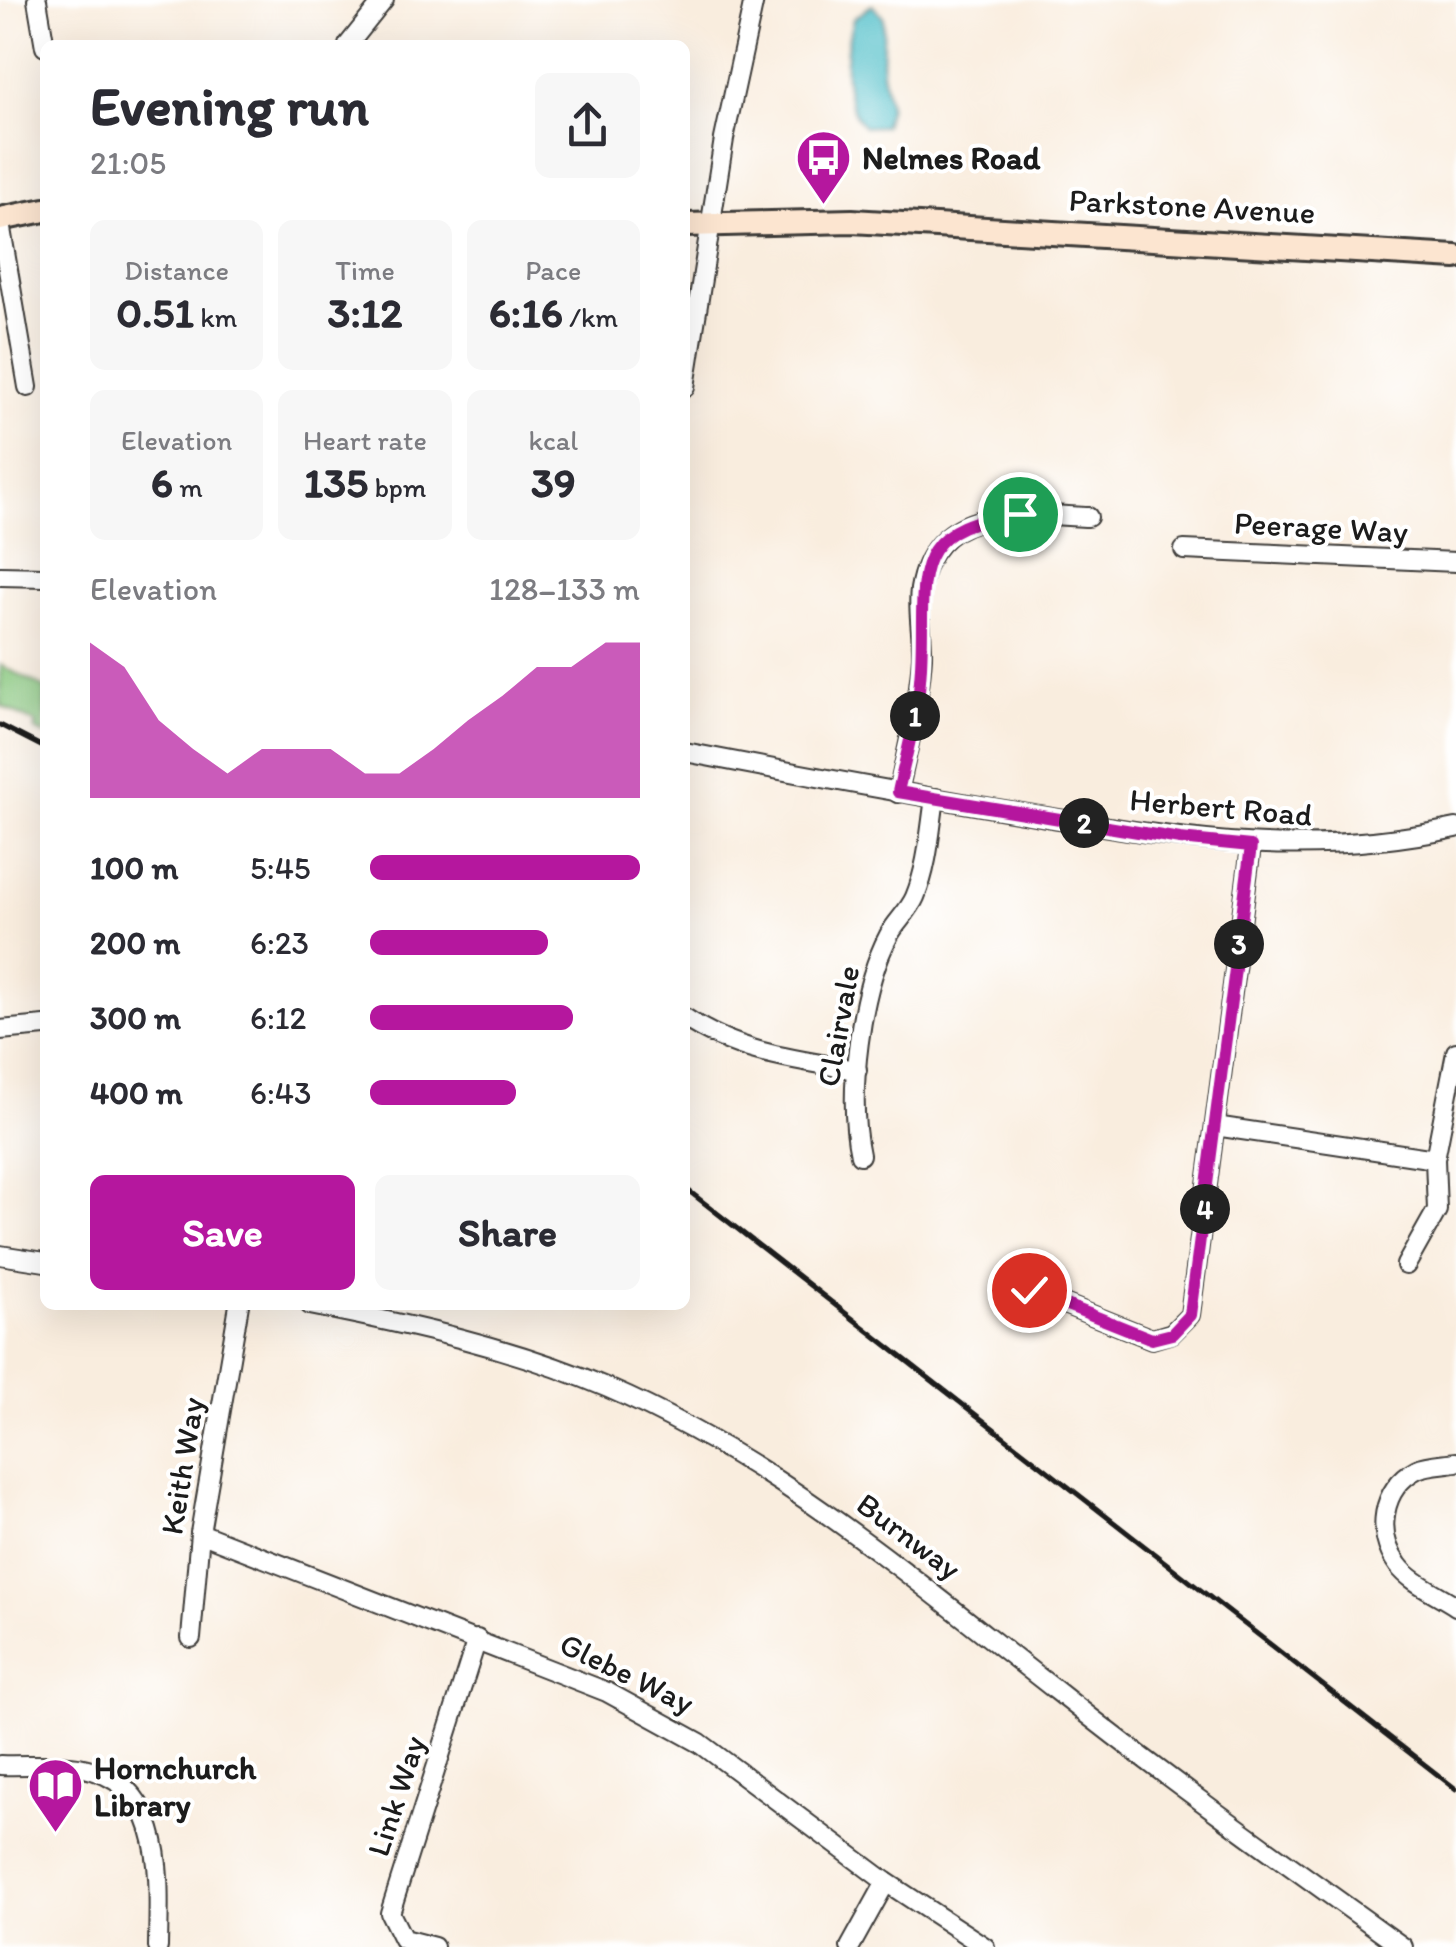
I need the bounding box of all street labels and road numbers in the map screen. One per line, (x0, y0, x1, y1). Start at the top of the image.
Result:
street label: Parkstone Avenue (1068, 181, 1316, 231)
street label: Peerage Way (1233, 503, 1409, 551)
street label: Herbert Road (1128, 780, 1314, 834)
street label: Clairvale (809, 962, 867, 1090)
street label: Keith Way (152, 1395, 212, 1537)
street label: Burnway (849, 1485, 969, 1587)
street label: Glebe Way (554, 1624, 700, 1722)
street label: Link Way (359, 1731, 433, 1861)

